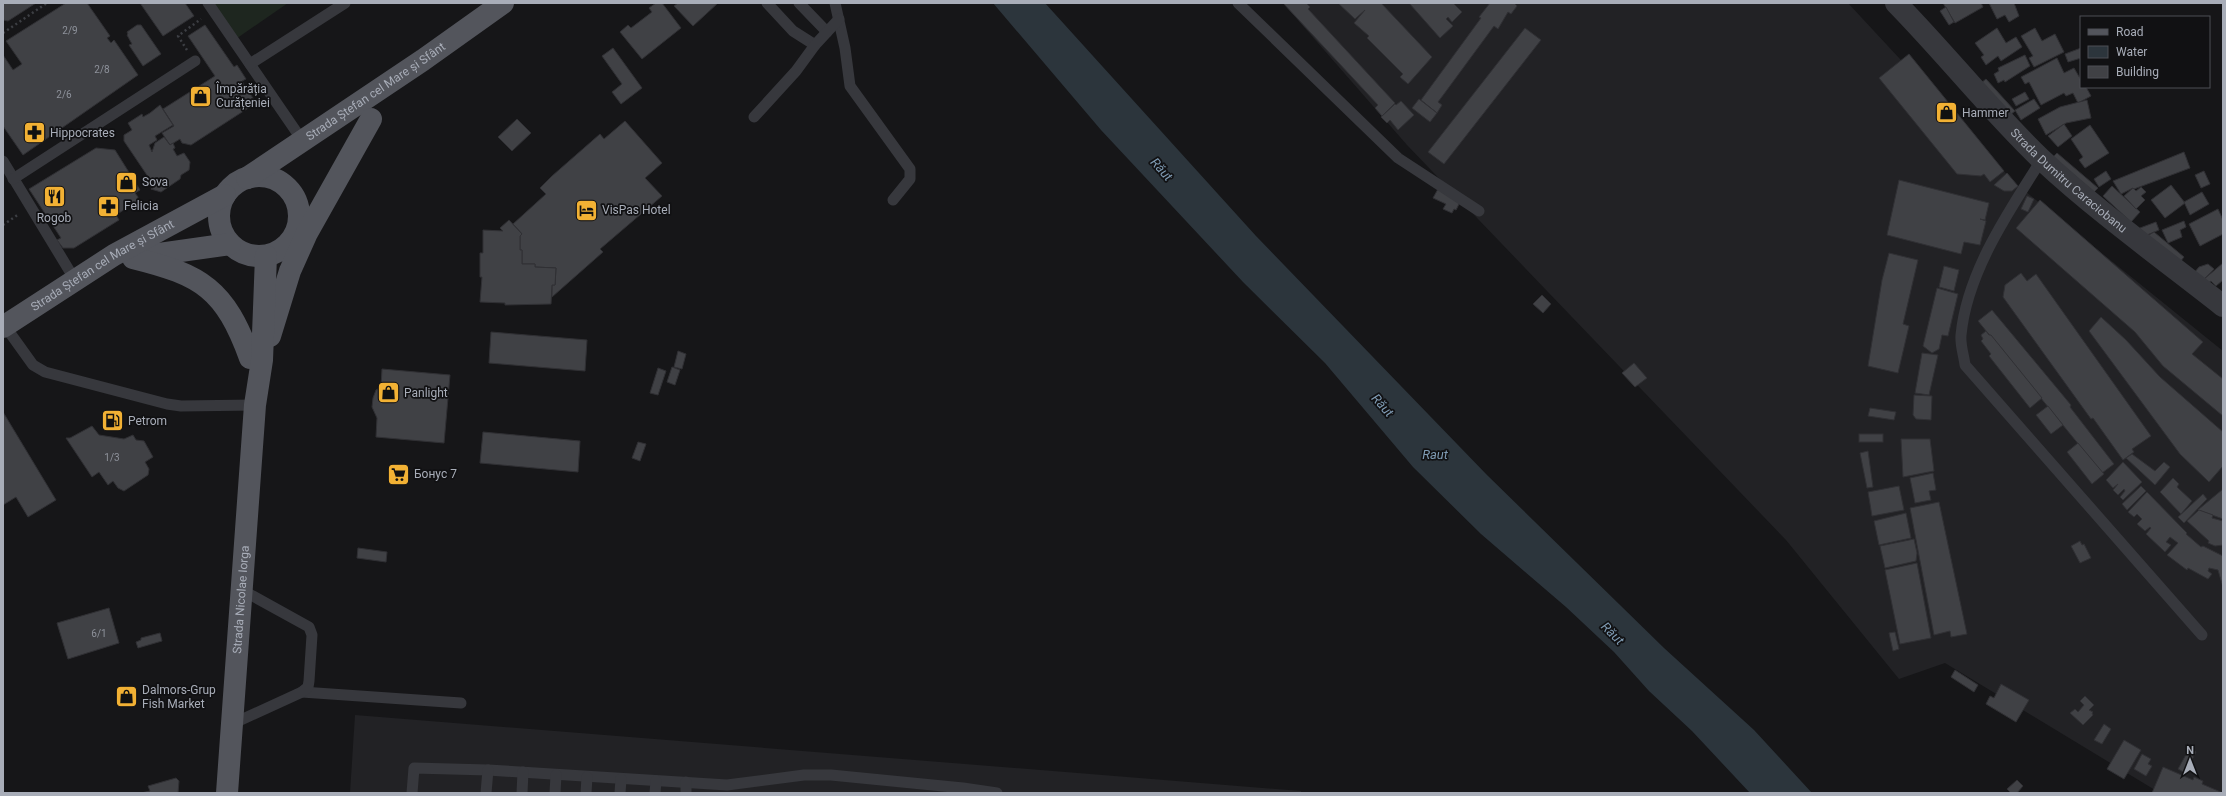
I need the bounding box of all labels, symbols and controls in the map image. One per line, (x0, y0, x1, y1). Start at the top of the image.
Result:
legend (2080, 16, 2210, 88)
house number: 2/9 (62, 25, 78, 36)
text: Road (2116, 25, 2144, 39)
street label: Strada Ștefan cel Mare și Sfânt (303, 39, 448, 143)
text: Water (2116, 45, 2147, 59)
house number: 2/8 (94, 64, 110, 75)
text: Building (2116, 65, 2159, 79)
place label: Împărăția Curățeniei (215, 81, 270, 111)
shop icon: Împărăția Curățeniei (188, 83, 214, 109)
house number: 2/6 (56, 89, 72, 100)
shop icon: Hammer (1934, 100, 1960, 126)
place label: Hammer (1962, 106, 2009, 120)
pharmacy icon: Hippocrates (22, 120, 48, 146)
place label: Hippocrates (50, 126, 115, 140)
street label: Strada Dumitru Caraciobanu (2008, 126, 2130, 236)
water label: Răut (1147, 155, 1176, 185)
shop icon: Sova (113, 169, 139, 195)
place label: Sova (142, 175, 168, 189)
restaurant icon: Rogob (41, 184, 67, 210)
pharmacy icon: Felicia (96, 193, 122, 219)
hotel icon: VisPas Hotel (573, 197, 599, 223)
place label: Felicia (124, 199, 158, 213)
place label: VisPas Hotel (602, 203, 671, 217)
place label: Rogob (37, 211, 72, 225)
street label: Strada Ștefan cel Mare și Sfânt (28, 217, 176, 314)
shop icon: Panlight (376, 380, 402, 406)
place label: Panlight (404, 386, 448, 400)
water label: Răut (1368, 391, 1397, 421)
fuel station icon: Petrom (99, 408, 125, 434)
place label: Petrom (128, 414, 167, 428)
water label: Raut (1422, 447, 1449, 462)
house number: 1/3 (104, 452, 120, 463)
supermarket icon: Бонус 7 (385, 461, 411, 487)
place label: Бонус 7 (414, 467, 457, 481)
street label: Strada Nicolae Iorga (230, 545, 252, 654)
water label: Răut (1598, 619, 1628, 648)
house number: 6/1 (91, 628, 107, 639)
place label: Dalmors-Grup Fish Market (142, 683, 216, 711)
shop icon: Dalmors-Grup Fish Market (114, 684, 140, 710)
north arrow (2170, 740, 2210, 780)
text: N (2186, 744, 2194, 757)

